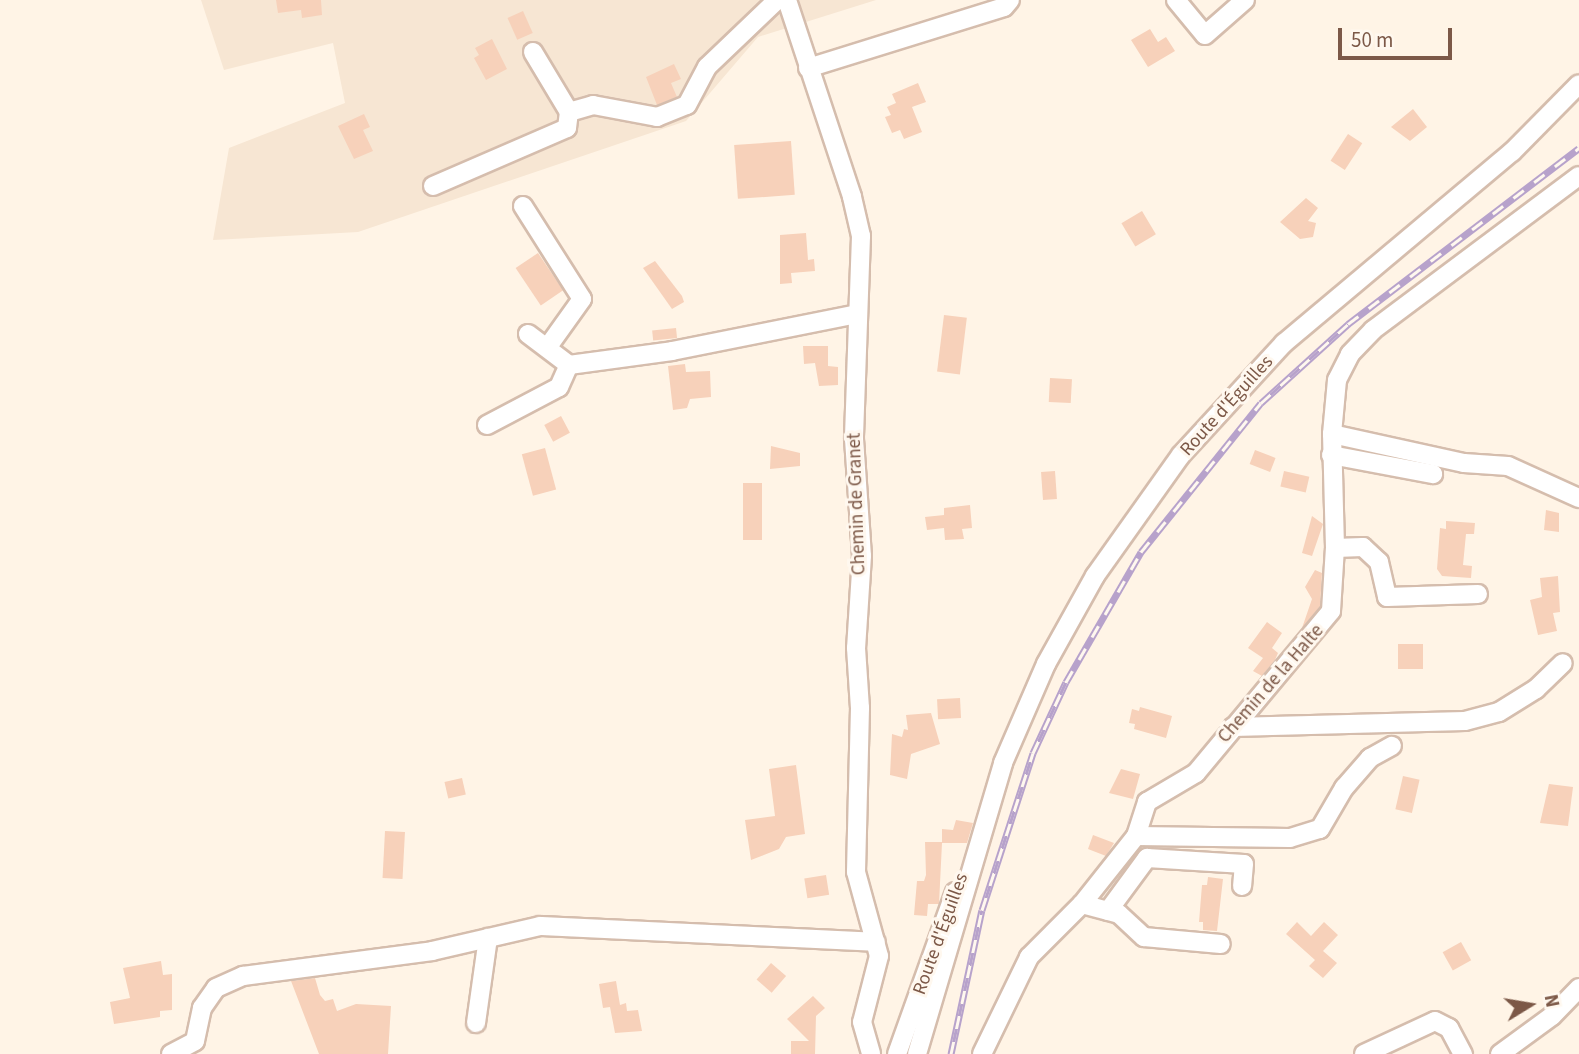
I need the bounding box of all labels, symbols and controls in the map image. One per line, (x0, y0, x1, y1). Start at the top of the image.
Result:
scale bar (1341, 14, 1455, 58)
text: 50 m (1351, 25, 1393, 55)
street label: Route d'Éguilles (1176, 351, 1278, 461)
street label: Chemin de Granet (843, 432, 871, 576)
street label: Chemin de la Halte (1213, 620, 1329, 748)
street label: Route d'Éguilles (908, 870, 974, 998)
north arrow (1495, 970, 1565, 1040)
text: N (1537, 992, 1566, 1010)

